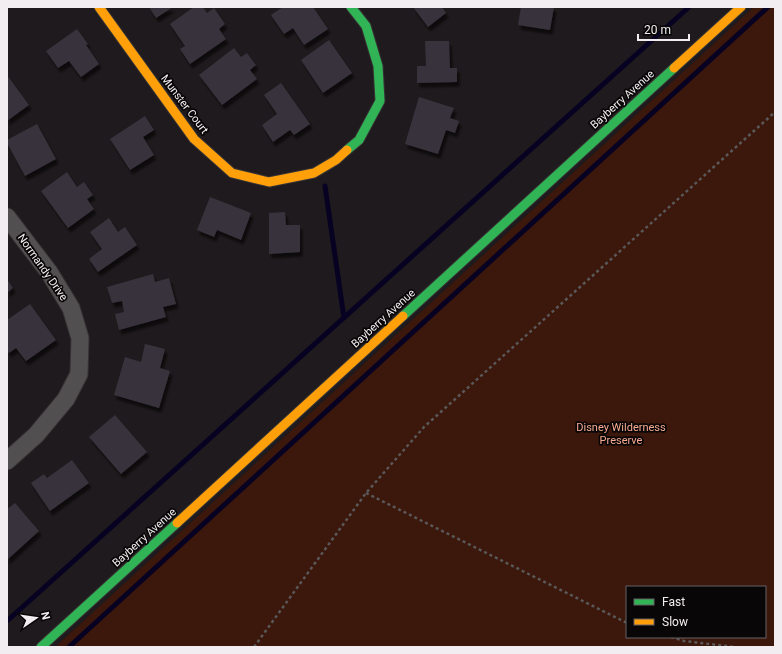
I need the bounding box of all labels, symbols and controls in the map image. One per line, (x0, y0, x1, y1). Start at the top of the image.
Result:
scale bar (638, 16, 689, 42)
text: 20 m (644, 23, 671, 37)
street label: Bayberry Avenue (588, 67, 657, 131)
street label: Munster Court (158, 72, 211, 137)
street label: Normandy Drive (15, 231, 70, 303)
street label: Bayberry Avenue (349, 286, 418, 350)
park label: Disney Wilderness Preserve (576, 421, 666, 447)
street label: Bayberry Avenue (110, 505, 179, 569)
legend (626, 586, 766, 638)
text: Fast (662, 595, 685, 609)
north arrow (16, 598, 56, 638)
text: N (38, 611, 53, 621)
text: Slow (662, 615, 688, 629)

